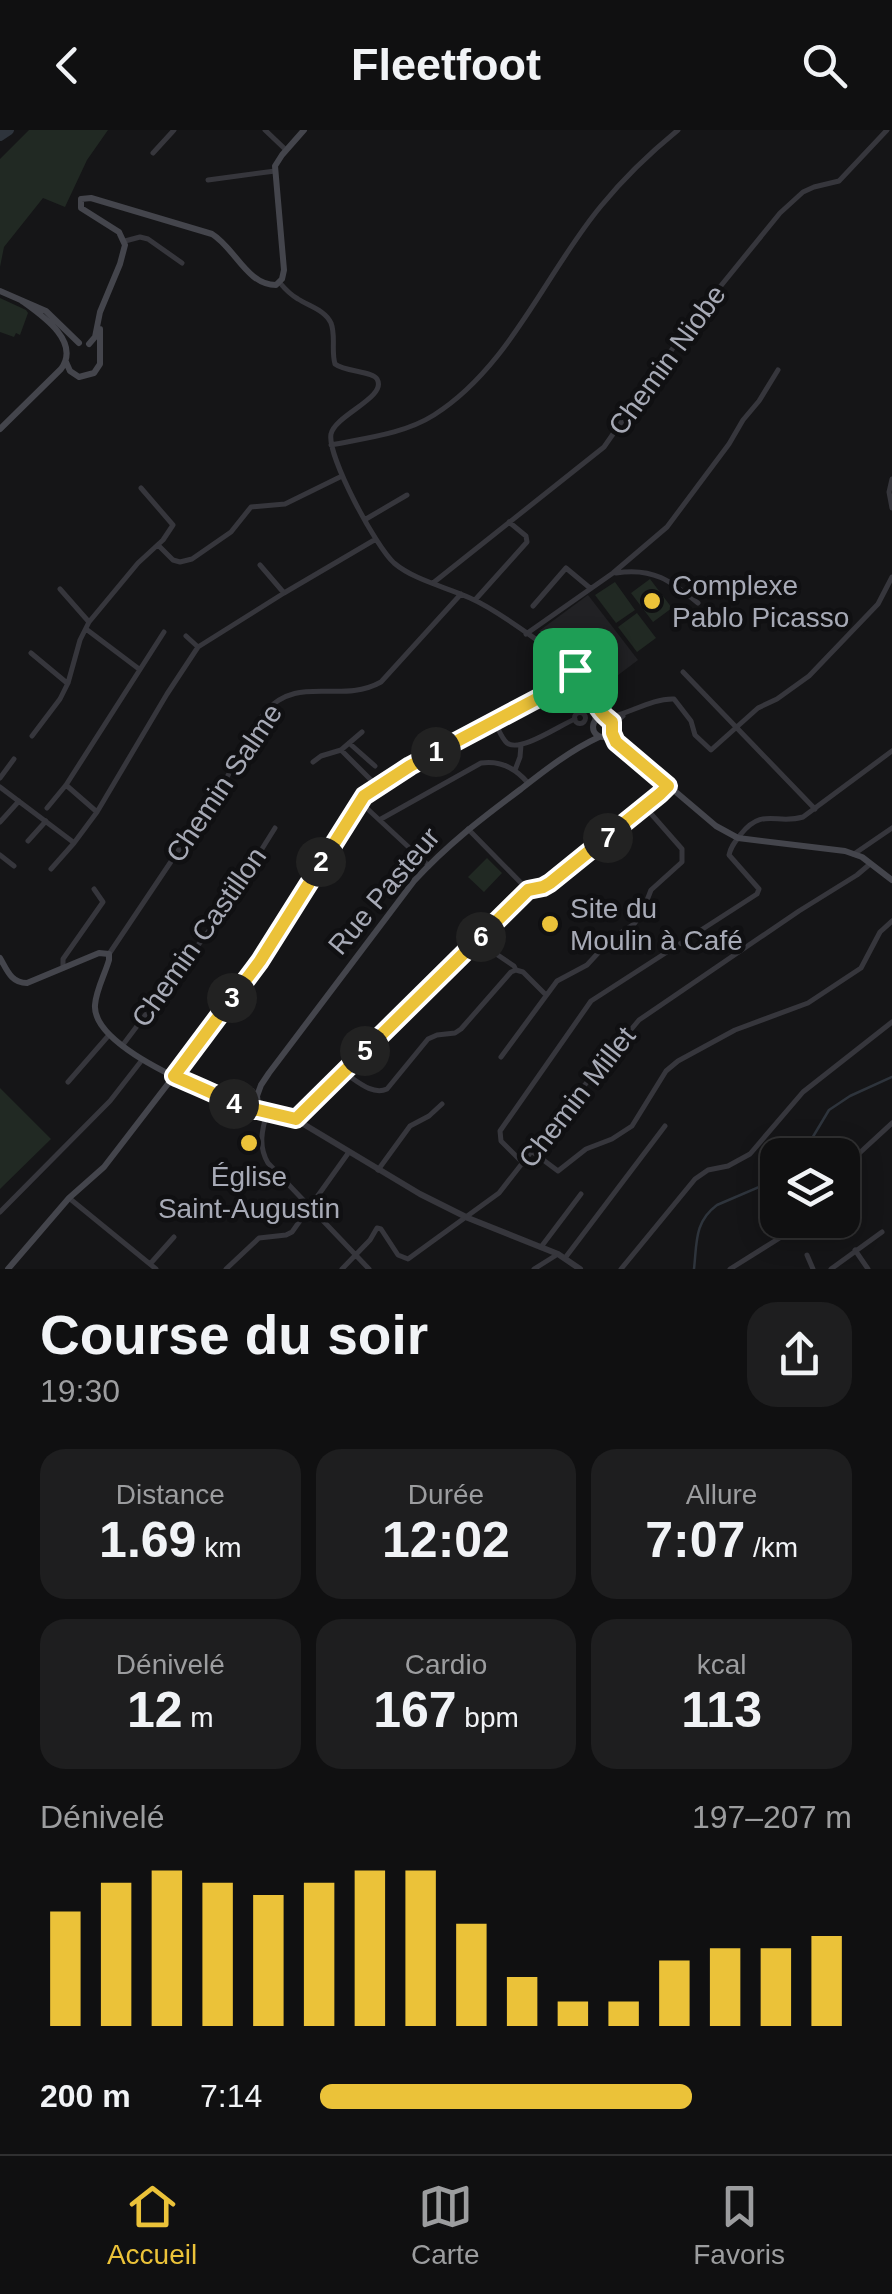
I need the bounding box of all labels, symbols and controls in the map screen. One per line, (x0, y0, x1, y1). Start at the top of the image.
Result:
icon: back (40, 38, 95, 93)
icon: search (797, 38, 852, 93)
text: Fleetfoot (351, 39, 541, 90)
street label: Chemin Niobe (602, 279, 732, 441)
place label: Complexe Pablo Picasso (672, 570, 849, 633)
marker: Complexe Pablo Picasso (641, 590, 663, 612)
pin (533, 628, 618, 713)
icon: arrive (548, 643, 603, 698)
street label: Chemin Salme (160, 698, 288, 868)
pin: 1 (411, 727, 461, 777)
text: 1 (428, 736, 444, 767)
pin: 7 (583, 813, 633, 863)
street label: Rue Pasteur (322, 821, 446, 961)
text: 7 (600, 822, 616, 853)
pin: 2 (296, 837, 346, 887)
street label: Chemin Castillon (126, 841, 272, 1033)
text: 2 (313, 846, 329, 877)
place label: Site du Moulin à Café (570, 893, 743, 956)
pin: 6 (456, 912, 506, 962)
marker: Site du Moulin à Café (539, 913, 561, 935)
text: 6 (473, 921, 489, 952)
pin: 3 (207, 973, 257, 1023)
text: 3 (224, 982, 240, 1013)
street label: Chemin Millet (513, 1020, 642, 1173)
pin: 5 (340, 1026, 390, 1076)
text: 5 (357, 1035, 373, 1066)
pin: 4 (209, 1079, 259, 1129)
text: 4 (226, 1088, 242, 1119)
marker: Église Saint-Augustin (238, 1132, 260, 1154)
map controls (760, 1138, 860, 1238)
button: layers (760, 1138, 860, 1238)
place label: Église Saint-Augustin (158, 1161, 340, 1224)
button: share (747, 1302, 852, 1407)
text: Course du soir (40, 1304, 428, 1366)
text: 19:30 (40, 1373, 120, 1409)
text: Distance (116, 1479, 225, 1510)
text: Durée (408, 1479, 484, 1510)
text: Allure (686, 1479, 757, 1510)
text: 1.69 (99, 1512, 196, 1568)
text: 12:02 (382, 1512, 510, 1568)
text: 7:07 (645, 1512, 745, 1568)
text: km (196, 1532, 242, 1563)
text: /km (745, 1532, 798, 1563)
text: Dénivelé (116, 1649, 225, 1680)
text: Cardio (405, 1649, 487, 1680)
text: kcal (697, 1649, 747, 1680)
text: 12 (127, 1682, 183, 1738)
text: 167 (373, 1682, 457, 1738)
text: 113 (681, 1682, 762, 1738)
text: m (183, 1702, 214, 1733)
text: bpm (457, 1702, 519, 1733)
text: Dénivelé (40, 1799, 165, 1835)
text: 197–207 m (692, 1799, 852, 1835)
text: 200 m (40, 2078, 131, 2114)
text: 7:14 (200, 2078, 262, 2114)
tab: Accueil (107, 2179, 197, 2271)
tab: Carte (411, 2179, 479, 2271)
tab: Favoris (693, 2179, 785, 2271)

